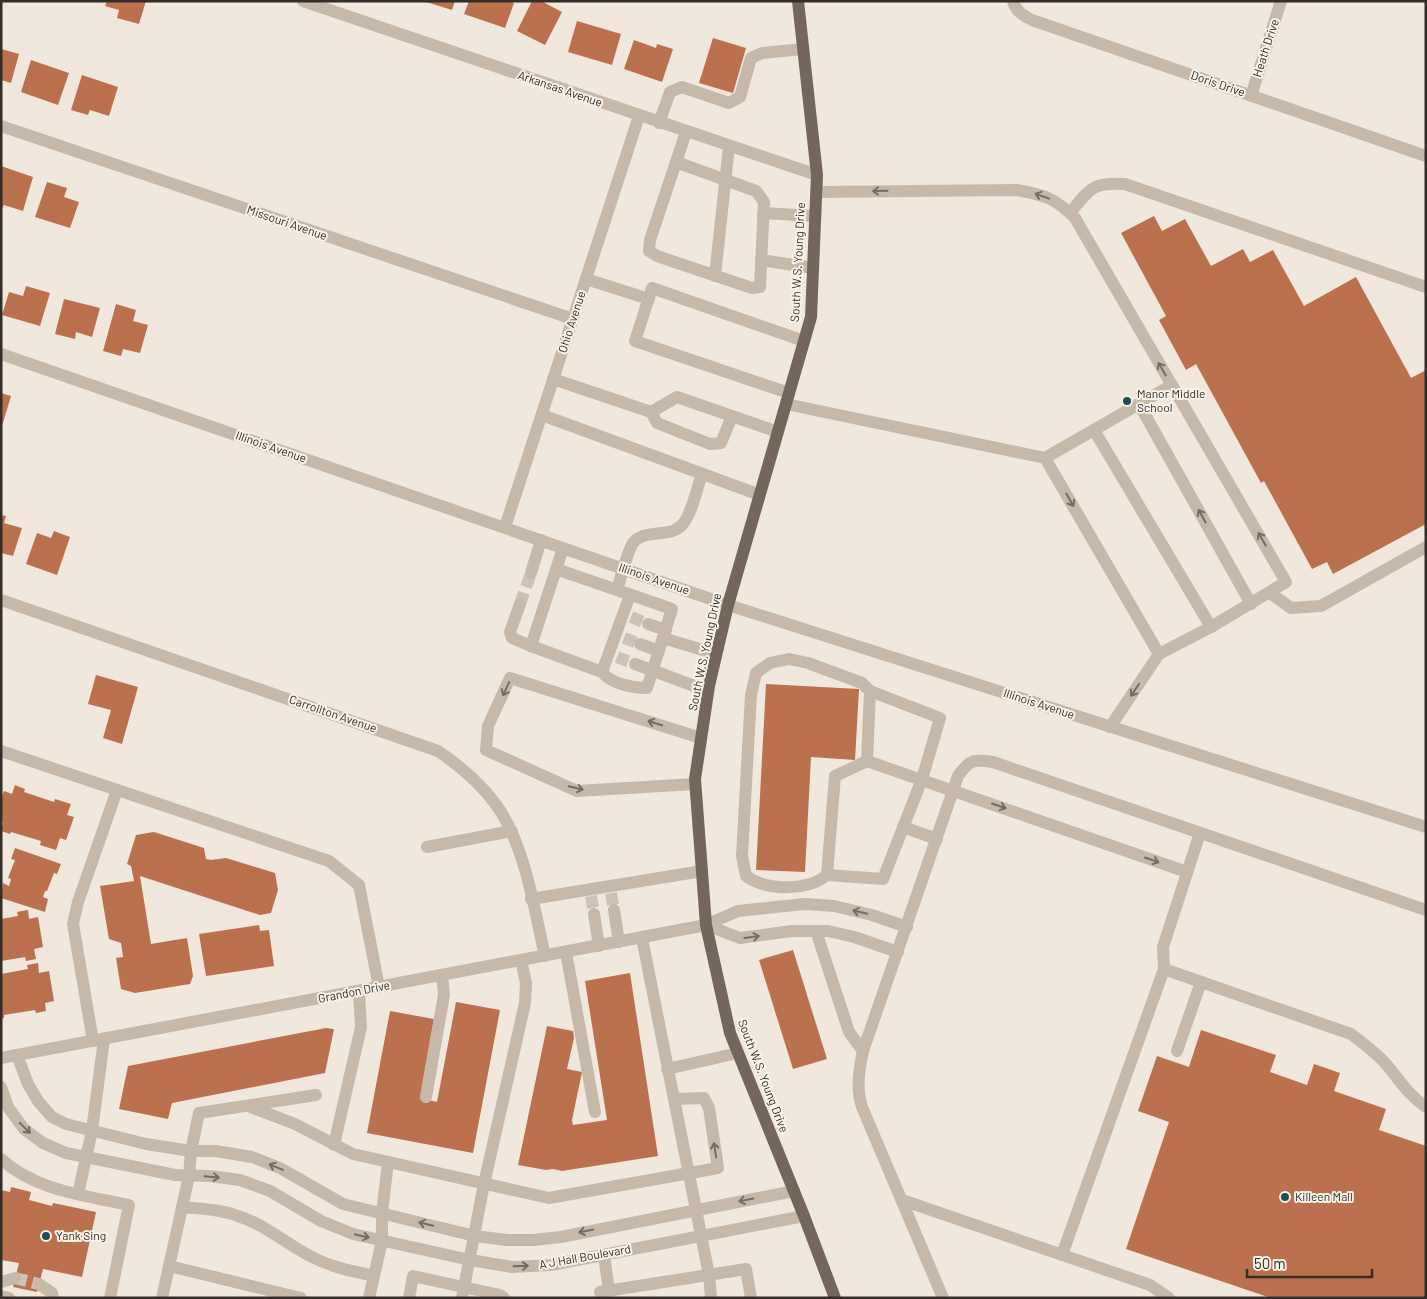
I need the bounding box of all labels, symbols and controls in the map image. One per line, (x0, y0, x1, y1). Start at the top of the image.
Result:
street label: Heath Drive (1249, 17, 1281, 79)
street label: Arkansas Avenue (516, 67, 604, 109)
street label: Doris Drive (1189, 67, 1247, 99)
one-way arrow (872, 187, 888, 196)
one-way arrow (1035, 191, 1050, 200)
street label: Missouri Avenue (245, 202, 329, 242)
street label: South W.S. Young Drive (787, 202, 807, 322)
street label: Ohio Avenue (554, 289, 588, 354)
one-way arrow (1157, 362, 1167, 376)
place label: Manor Middle School (1137, 386, 1205, 414)
marker: Manor Middle School (1121, 395, 1133, 407)
street label: Illinois Avenue (234, 427, 309, 465)
one-way arrow (1065, 493, 1075, 508)
one-way arrow (1196, 509, 1206, 523)
one-way arrow (1256, 533, 1266, 547)
street label: Illinois Avenue (617, 559, 692, 597)
street label: South W.S. Young Drive (685, 592, 723, 712)
one-way arrow (500, 681, 510, 696)
one-way arrow (1129, 683, 1139, 697)
street label: Illinois Avenue (1002, 685, 1077, 721)
street label: Carrollton Avenue (288, 691, 379, 735)
one-way arrow (647, 718, 663, 728)
one-way arrow (567, 784, 583, 793)
one-way arrow (991, 802, 1006, 811)
one-way arrow (1144, 856, 1160, 865)
one-way arrow (853, 907, 869, 916)
one-way arrow (744, 931, 760, 941)
street label: Grandon Drive (317, 977, 391, 1005)
street label: South W.S. Young Drive (736, 1017, 792, 1134)
one-way arrow (19, 1122, 31, 1134)
one-way arrow (710, 1142, 720, 1158)
one-way arrow (269, 1161, 284, 1171)
one-way arrow (204, 1172, 220, 1182)
place label: Killeen Mall (1295, 1189, 1353, 1203)
marker: Killeen Mall (1279, 1191, 1291, 1203)
one-way arrow (738, 1196, 754, 1205)
one-way arrow (419, 1219, 435, 1228)
one-way arrow (579, 1227, 595, 1237)
place label: Yank Sing (56, 1228, 106, 1242)
marker: Yank Sing (40, 1230, 52, 1242)
one-way arrow (353, 1232, 369, 1241)
street label: A J Hall Boulevard (538, 1241, 632, 1271)
scale bar (1247, 1246, 1372, 1278)
text: 50 m (1254, 1254, 1286, 1272)
one-way arrow (513, 1262, 529, 1271)

